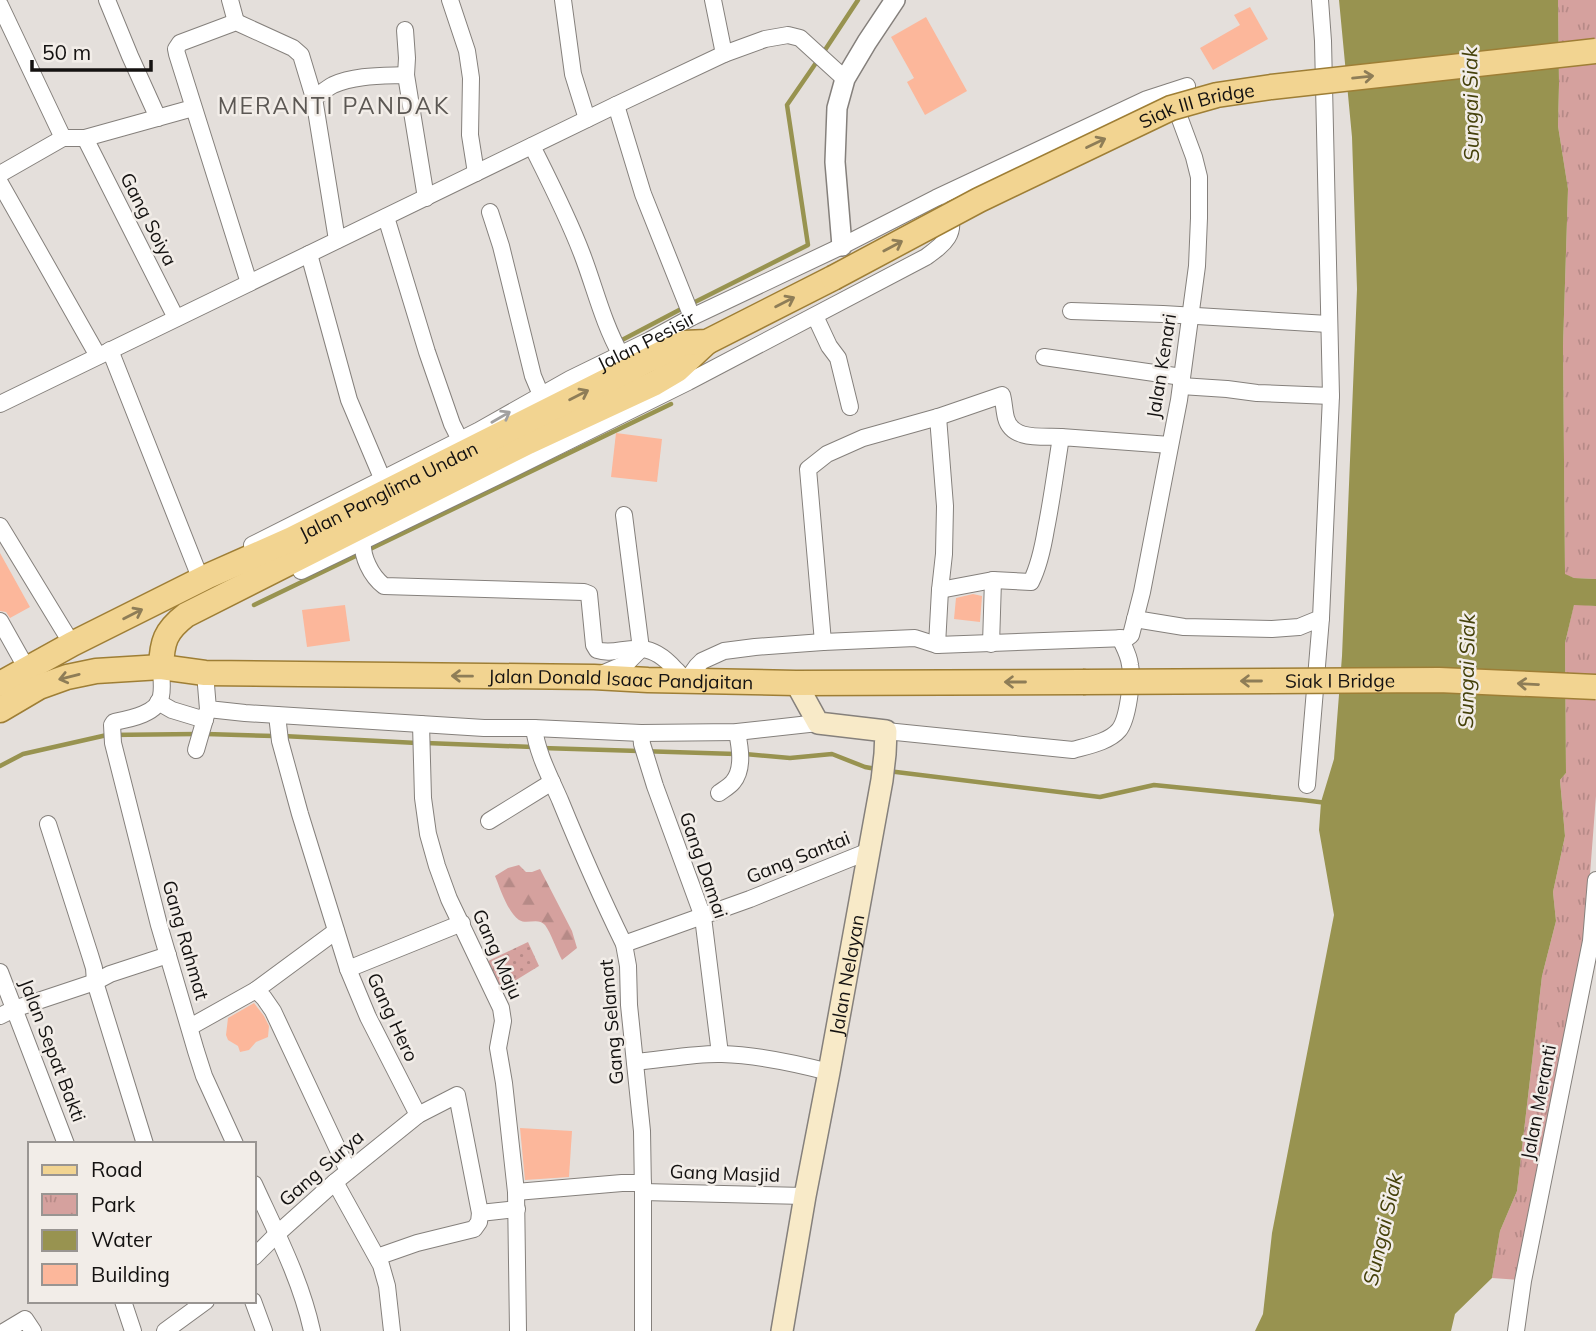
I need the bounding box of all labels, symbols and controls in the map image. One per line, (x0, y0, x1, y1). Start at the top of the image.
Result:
scale bar (32, 28, 150, 72)
text: 50 m (42, 39, 91, 65)
water label: Sungai Siak (1456, 45, 1484, 162)
one-way arrow (1351, 70, 1374, 83)
street label: Siak III Bridge (1135, 78, 1256, 134)
district label: MERANTI PANDAK (218, 91, 450, 120)
one-way arrow (1085, 136, 1106, 150)
street label: Gang Soiya (115, 168, 183, 270)
one-way arrow (882, 239, 903, 252)
one-way arrow (774, 295, 795, 309)
street label: Jalan Pesisir (593, 306, 699, 376)
street label: Jalan Kenari (1141, 312, 1181, 420)
one-way arrow (568, 387, 589, 401)
one-way arrow (490, 410, 511, 423)
street label: Jalan Panglima Undan (295, 436, 482, 545)
one-way arrow (122, 606, 143, 620)
water label: Sungai Siak (1452, 612, 1480, 729)
street label: Jalan Donald Isaac Pandjaitan (488, 664, 754, 694)
street label: Siak I Bridge (1285, 668, 1395, 693)
one-way arrow (450, 669, 473, 683)
one-way arrow (58, 671, 81, 684)
one-way arrow (1240, 674, 1263, 688)
one-way arrow (1003, 675, 1026, 689)
one-way arrow (1517, 677, 1540, 690)
street label: Gang Damai (675, 809, 733, 921)
street label: Gang Santai (743, 825, 853, 889)
street label: Gang Rahmat (157, 877, 215, 1003)
street label: Gang Maju (468, 905, 528, 1003)
street label: Jalan Nelayan (824, 912, 869, 1037)
street label: Gang Selamat (594, 958, 628, 1086)
street label: Gang Hero (362, 969, 424, 1065)
street label: Jalan Sepat Bakti (15, 975, 91, 1125)
street label: Jalan Meranti (1515, 1042, 1561, 1162)
street label: Gang Surya (274, 1125, 368, 1211)
legend (28, 1142, 256, 1303)
text: Road (91, 1156, 142, 1182)
street label: Gang Masjid (669, 1159, 781, 1187)
water label: Sungai Siak (1356, 1169, 1408, 1288)
text: Park (91, 1191, 135, 1217)
text: Water (91, 1226, 152, 1252)
text: Building (91, 1261, 170, 1287)

